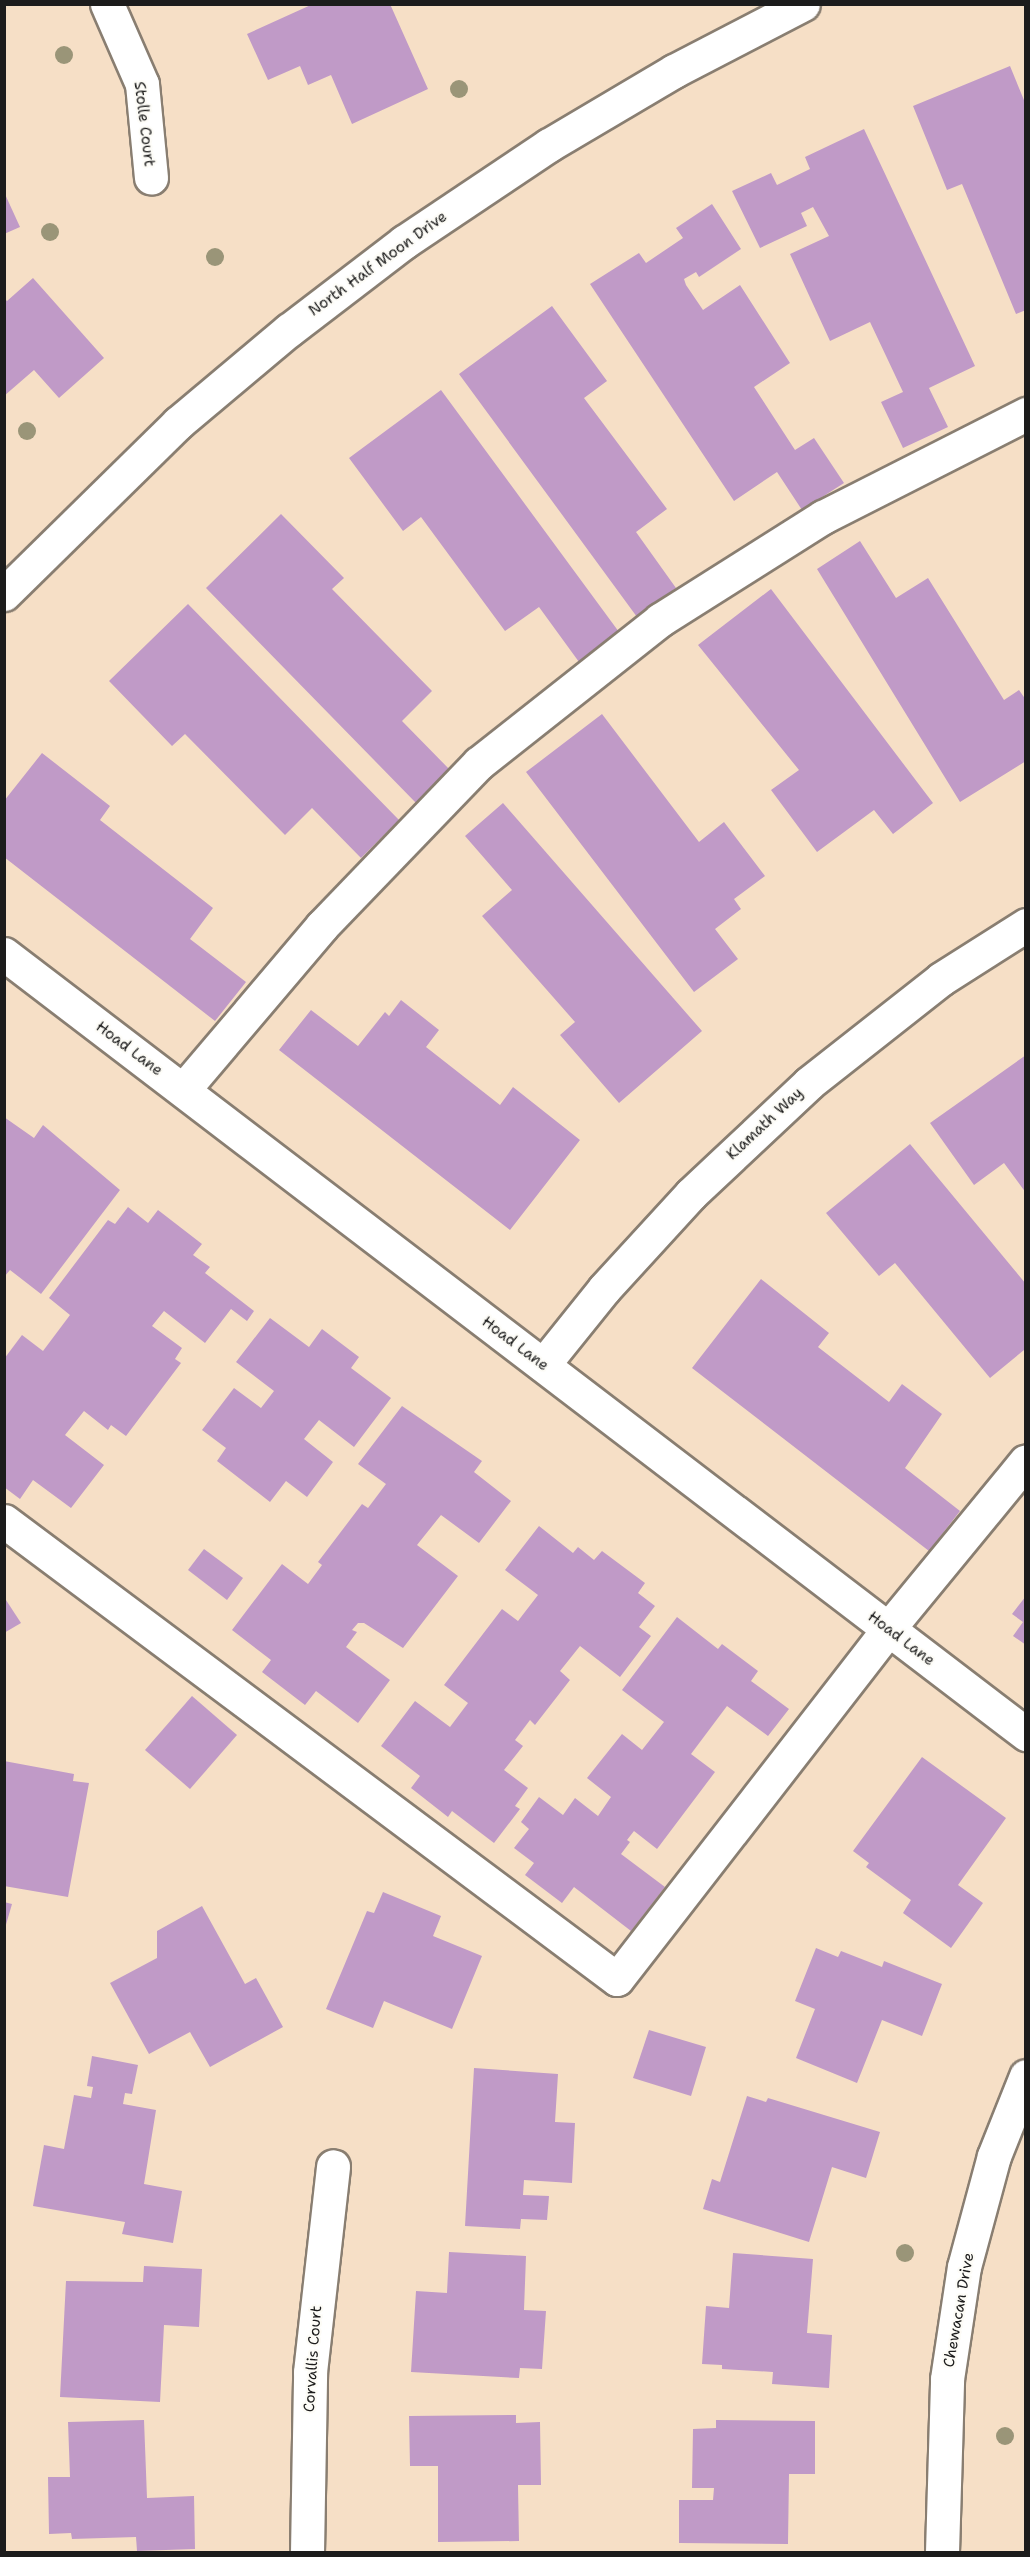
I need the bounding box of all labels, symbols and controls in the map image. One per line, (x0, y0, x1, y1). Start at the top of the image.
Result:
street label: Stolle Court (130, 80, 158, 168)
street label: North Half Moon Drive (305, 208, 451, 320)
street label: Hoad Lane (92, 1018, 166, 1080)
street label: Klamath Way (723, 1084, 807, 1164)
street label: Hoad Lane (478, 1313, 552, 1375)
street label: Hoad Lane (864, 1608, 938, 1670)
street label: Chewacan Drive (940, 2251, 978, 2369)
street label: Corvallis Court (300, 2305, 326, 2413)

